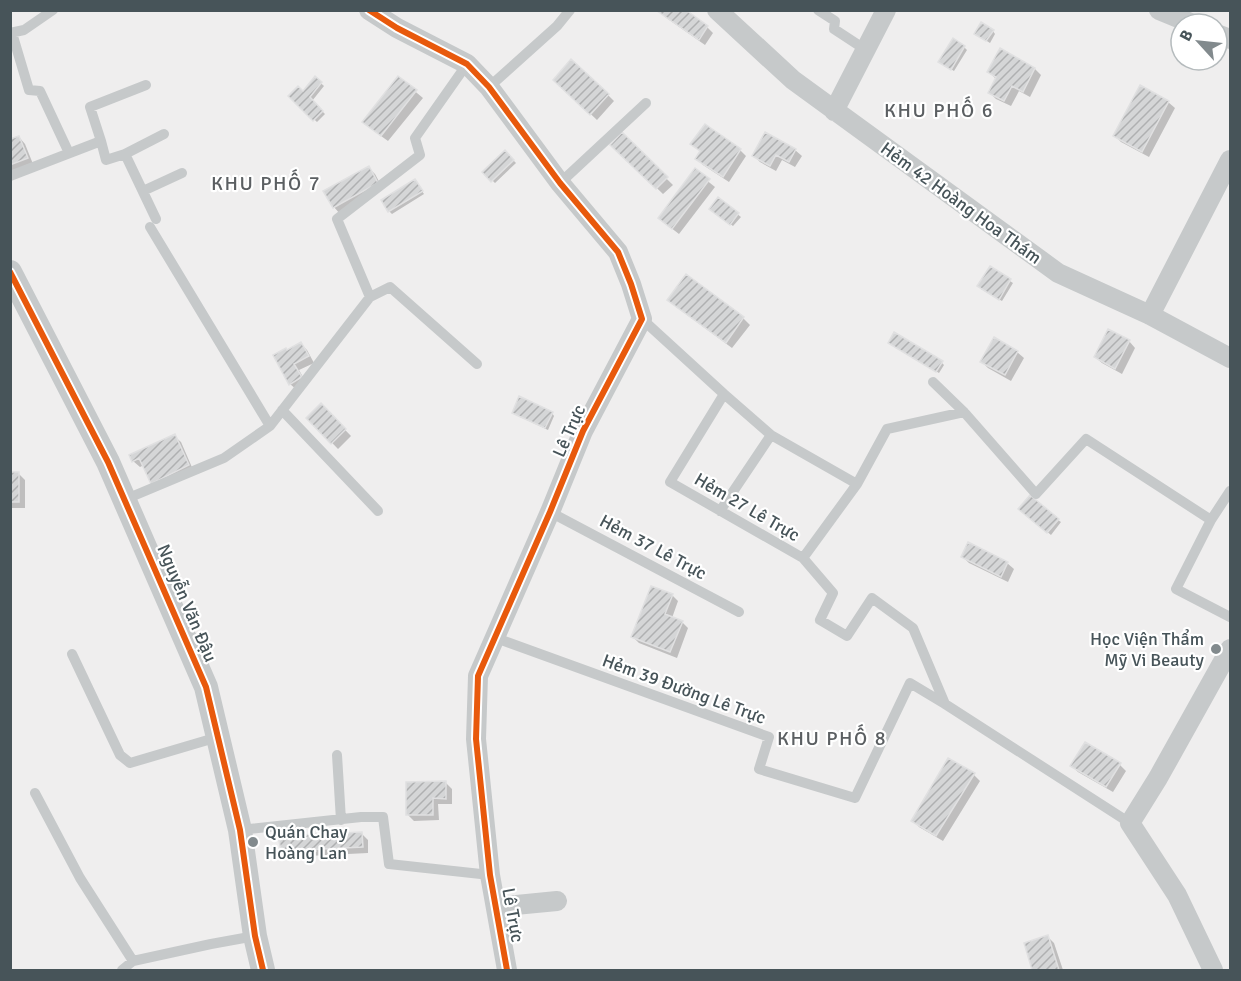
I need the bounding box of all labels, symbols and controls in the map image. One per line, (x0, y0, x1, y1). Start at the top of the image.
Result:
north arrow (1169, 12, 1229, 72)
text: B (1175, 27, 1198, 45)
district label: KHU PHỐ 6 (884, 96, 994, 123)
street label: Hẻm 42 Hoàng Hoa Thám (876, 137, 1046, 269)
district label: KHU PHỐ 7 (211, 169, 321, 196)
street label: Lê Trực (548, 401, 590, 461)
street label: Hẻm 27 Lê Trực (691, 468, 803, 546)
street label: Hẻm 37 Lê Trực (596, 510, 710, 584)
street label: Nguyễn Văn Đậu (152, 541, 222, 665)
place label: Học Viện Thẩm Mỹ Vi Beauty (1090, 628, 1205, 671)
marker: Học Viện Thẩm Mỹ Vi Beauty (1209, 642, 1223, 656)
street label: Hẻm 39 Đường Lê Trực (599, 649, 769, 729)
district label: KHU PHỐ 8 (777, 724, 887, 751)
place label: Quán Chay Hoàng Lan (265, 821, 348, 864)
marker: Quán Chay Hoàng Lan (246, 835, 260, 849)
street label: Lê Trực (497, 886, 529, 944)

